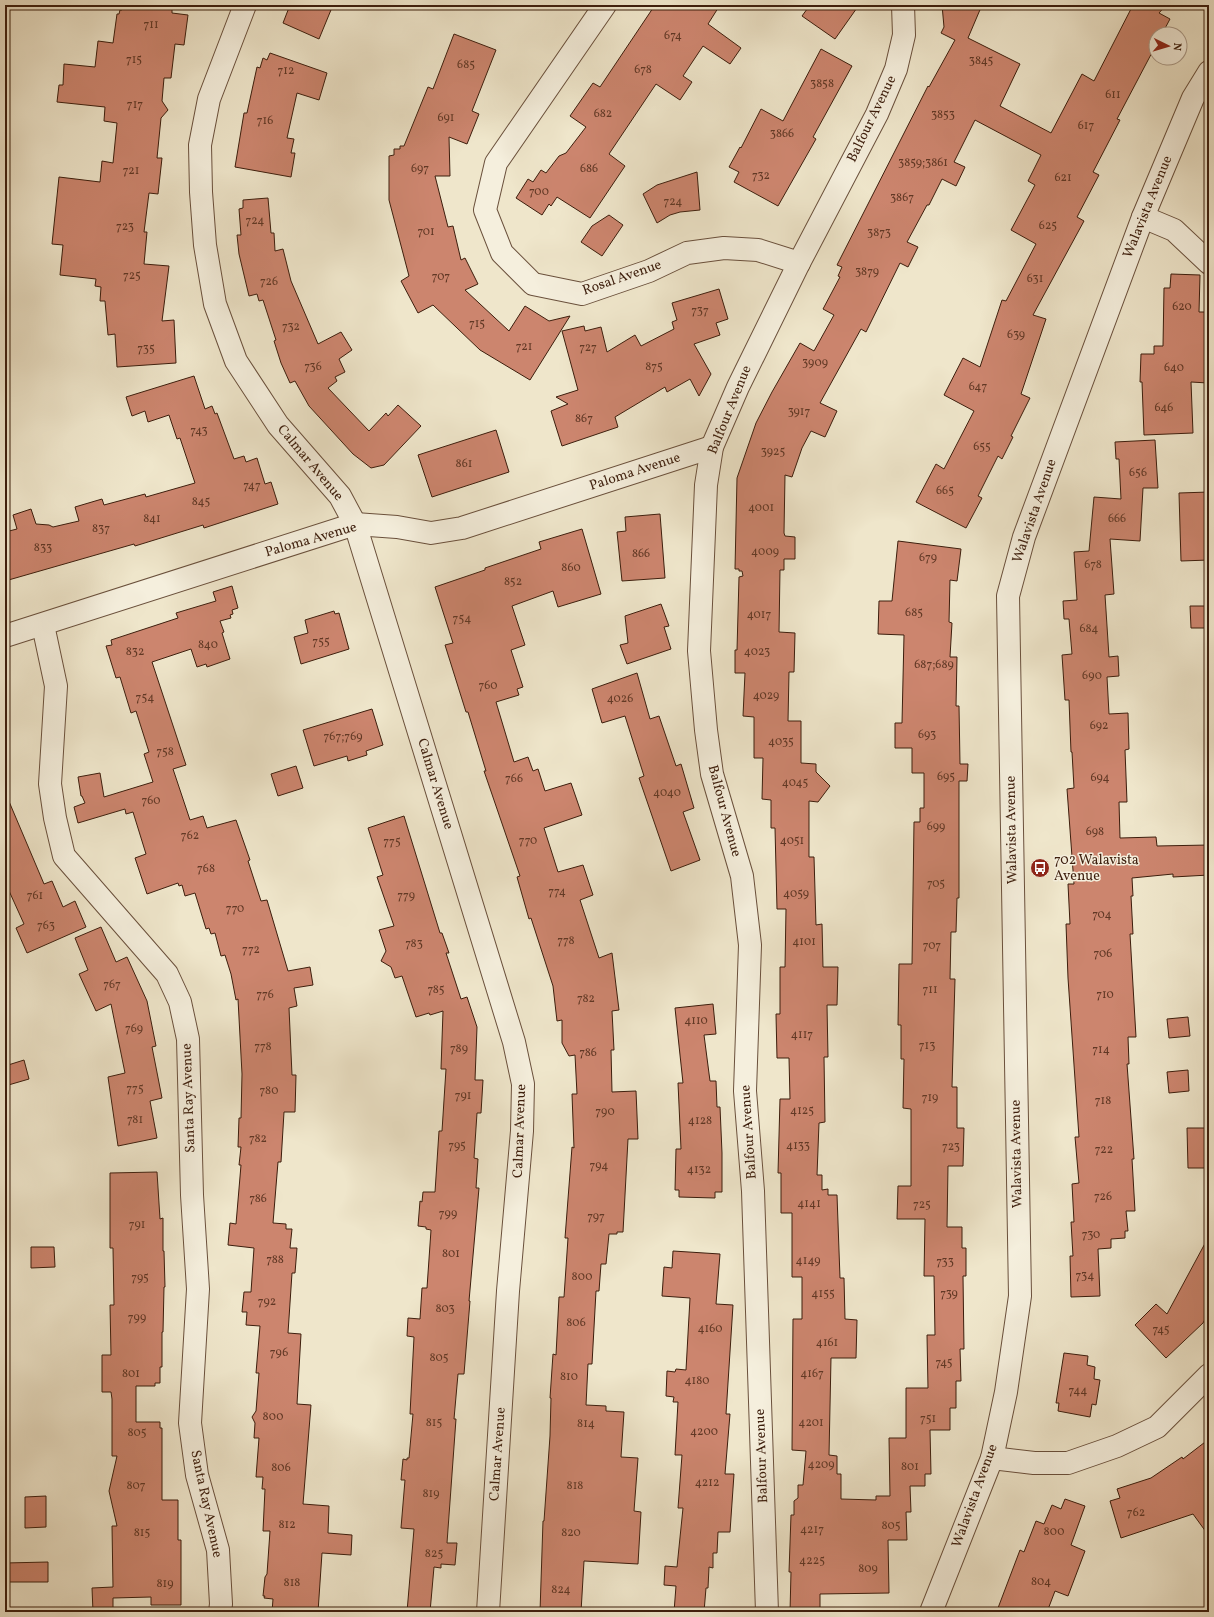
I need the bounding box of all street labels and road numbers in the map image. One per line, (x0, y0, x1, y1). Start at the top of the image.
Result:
street label: Balfour Avenue (843, 72, 901, 166)
street label: Walavista Avenue (1119, 153, 1177, 261)
street label: Rosal Avenue (580, 255, 664, 300)
street label: Balfour Avenue (703, 362, 757, 457)
street label: Calmar Avenue (272, 421, 348, 505)
street label: Paloma Avenue (587, 448, 683, 496)
street label: Walavista Avenue (1008, 456, 1062, 566)
street label: Paloma Avenue (263, 518, 359, 562)
street label: Calmar Avenue (412, 736, 458, 832)
street label: Balfour Avenue (703, 763, 745, 859)
street label: Walavista Avenue (1002, 775, 1022, 885)
street label: Santa Ray Avenue (178, 1043, 200, 1153)
street label: Calmar Avenue (509, 1083, 531, 1178)
street label: Balfour Avenue (736, 1084, 762, 1180)
street label: Walavista Avenue (1007, 1099, 1027, 1209)
street label: Calmar Avenue (485, 1406, 511, 1502)
street label: Balfour Avenue (751, 1408, 773, 1504)
street label: Walavista Avenue (947, 1441, 1003, 1550)
street label: Santa Ray Avenue (185, 1448, 227, 1560)

